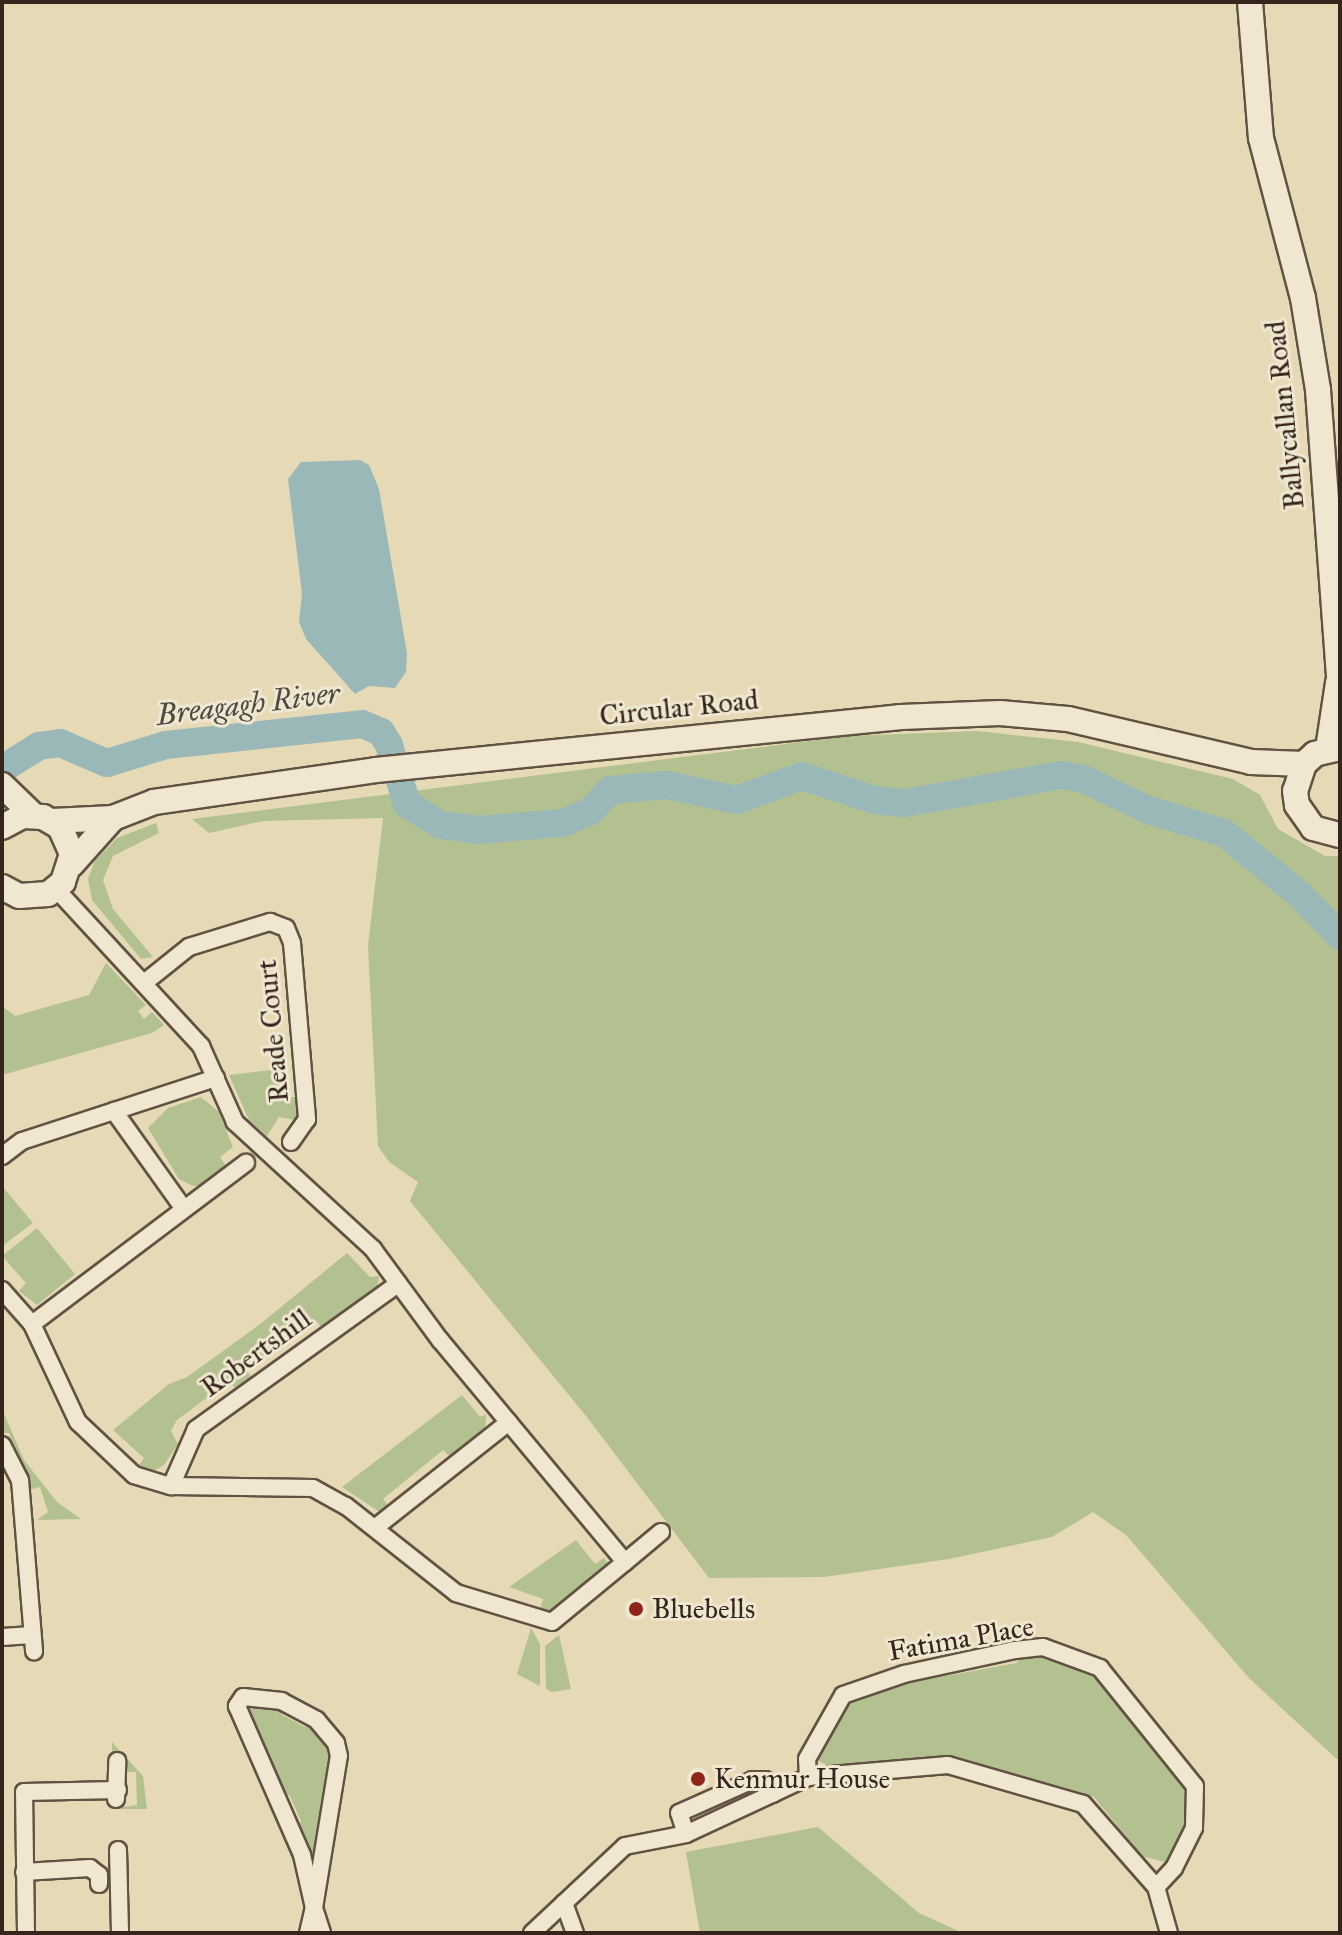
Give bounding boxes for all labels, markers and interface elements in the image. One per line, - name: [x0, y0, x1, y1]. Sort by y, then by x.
- street label: Ballycallan Road: [1258, 319, 1312, 511]
- water label: Breagagh River: [154, 675, 342, 733]
- street label: Circular Road: [598, 683, 760, 733]
- street label: Reade Court: [250, 958, 296, 1104]
- street label: Robertshill: [194, 1302, 318, 1404]
- place label: Bluebells: [652, 1592, 755, 1626]
- marker: Bluebells: [627, 1600, 645, 1618]
- street label: Fatima Place: [886, 1610, 1036, 1668]
- place label: Kenmur House: [714, 1762, 890, 1796]
- marker: Kenmur House: [689, 1770, 707, 1788]

